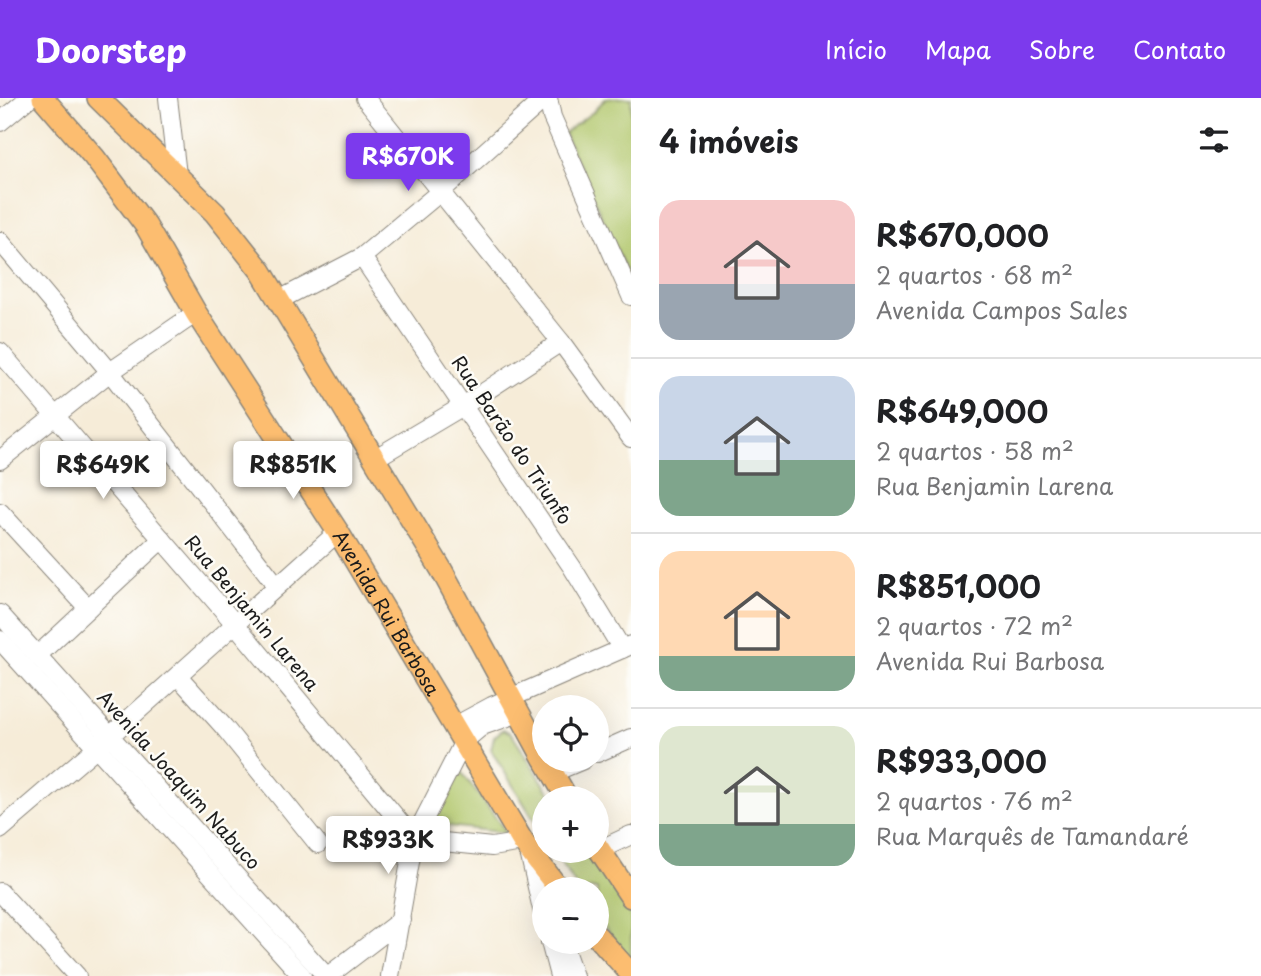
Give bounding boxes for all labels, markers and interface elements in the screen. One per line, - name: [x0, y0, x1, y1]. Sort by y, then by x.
- text: Doorstep: [35, 24, 187, 74]
- text: Início: [825, 31, 887, 67]
- text: Mapa: [925, 31, 991, 67]
- text: Sobre: [1029, 31, 1095, 67]
- text: Contato: [1133, 31, 1226, 67]
- text: 4 imóveis: [659, 118, 798, 163]
- icon: filters: [1195, 121, 1233, 159]
- pin: R$670K: [351, 134, 465, 193]
- text: R$670K: [362, 138, 454, 173]
- text: R$670,000: [876, 212, 1049, 257]
- icon: home: [715, 228, 799, 312]
- text: 2 quartos · 68 m²: [876, 257, 1073, 292]
- text: Avenida Campos Sales: [876, 292, 1128, 327]
- street label: Rua Barão do Triunfo: [446, 349, 580, 529]
- text: R$649,000: [876, 388, 1048, 433]
- icon: home: [715, 404, 799, 488]
- text: 2 quartos · 58 m²: [876, 433, 1074, 468]
- pin: R$649K: [46, 442, 160, 501]
- pin: R$851K: [236, 442, 350, 501]
- text: R$649K: [56, 446, 150, 481]
- text: R$851K: [249, 446, 337, 481]
- text: Rua Benjamin Larena: [876, 468, 1113, 503]
- street label: Avenida Rui Barbosa: [327, 524, 448, 701]
- street label: Rua Benjamin Larena: [179, 528, 327, 697]
- text: R$851,000: [876, 563, 1041, 608]
- icon: home: [715, 579, 799, 663]
- text: 2 quartos · 72 m²: [876, 608, 1073, 643]
- text: Avenida Rui Barbosa: [876, 643, 1104, 678]
- street label: Avenida Joaquim Nabuco: [92, 684, 268, 875]
- map controls: [532, 695, 609, 954]
- button: locate: [532, 695, 609, 772]
- text: R$933,000: [876, 738, 1047, 783]
- icon: home: [715, 754, 799, 838]
- text: 2 quartos · 76 m²: [876, 783, 1073, 818]
- button: +: [532, 786, 609, 863]
- pin: R$933K: [331, 816, 445, 876]
- text: Rua Marquês de Tamandaré: [876, 818, 1189, 853]
- text: R$933K: [342, 821, 434, 856]
- button: −: [532, 877, 609, 954]

